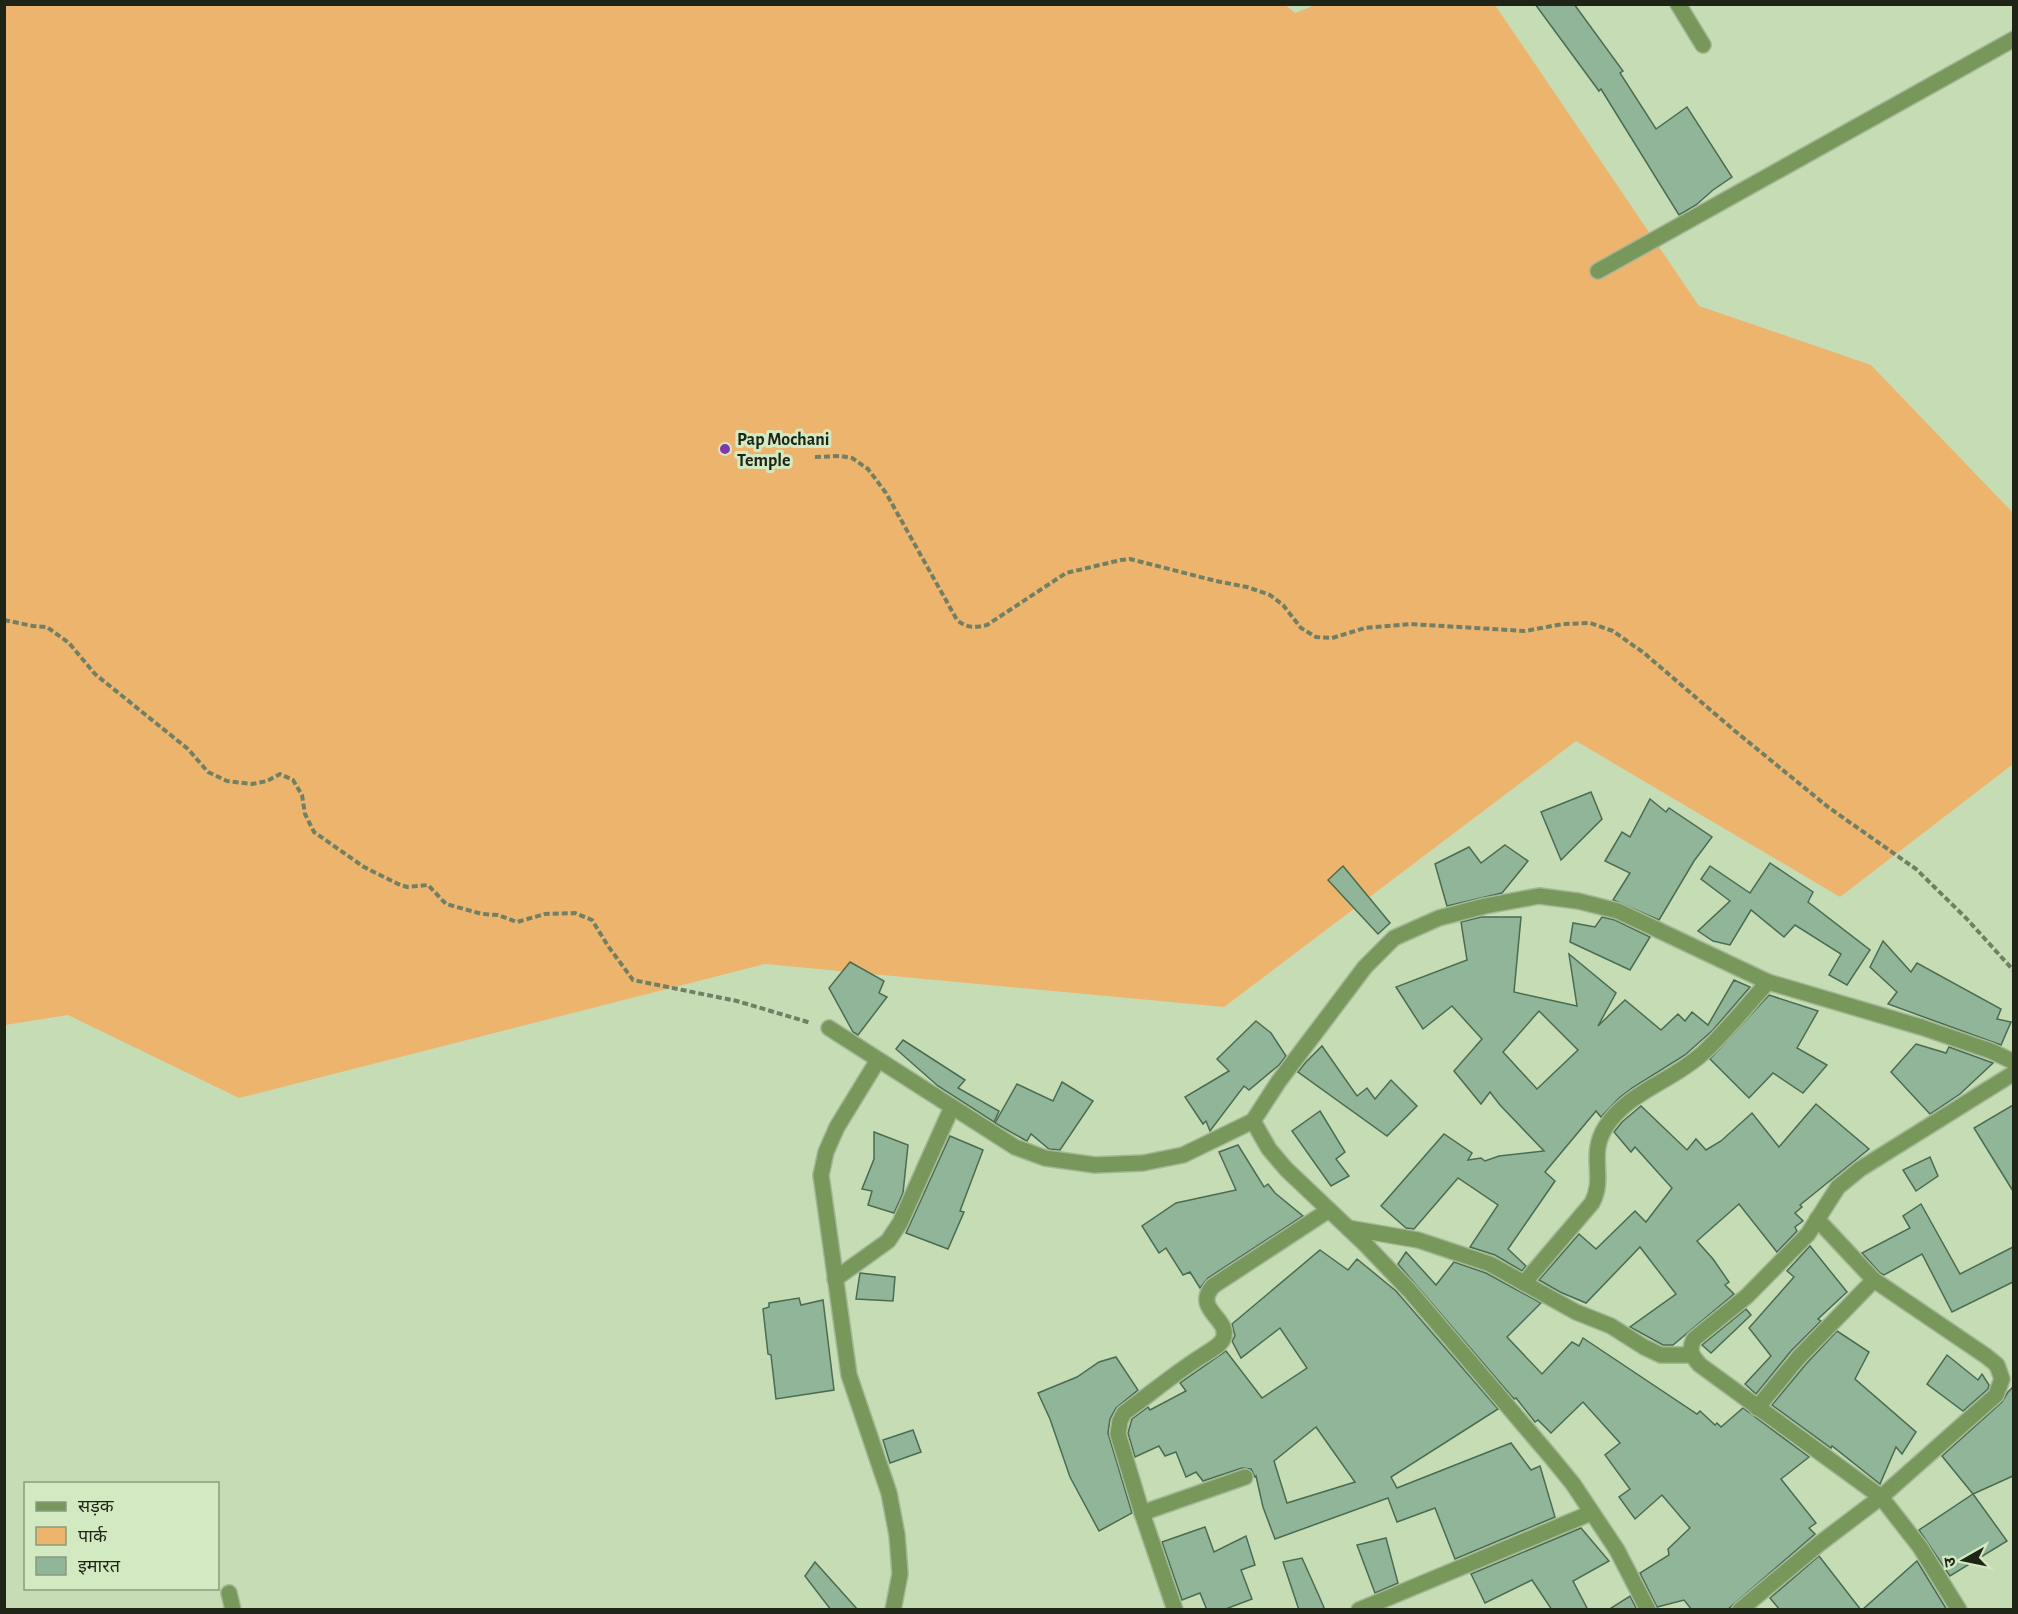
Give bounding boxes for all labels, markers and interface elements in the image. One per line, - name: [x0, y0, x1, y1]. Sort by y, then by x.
- place label: Pap Mochani Temple: [737, 431, 829, 470]
- marker: Pap Mochani Temple: [718, 442, 732, 456]
- legend: [24, 1482, 219, 1590]
- text: सड़क: [78, 1498, 115, 1516]
- text: पार्क: [78, 1525, 108, 1546]
- north arrow: [1934, 1530, 1994, 1590]
- text: उ: [1941, 1556, 1959, 1568]
- text: इमारत: [78, 1558, 121, 1576]

